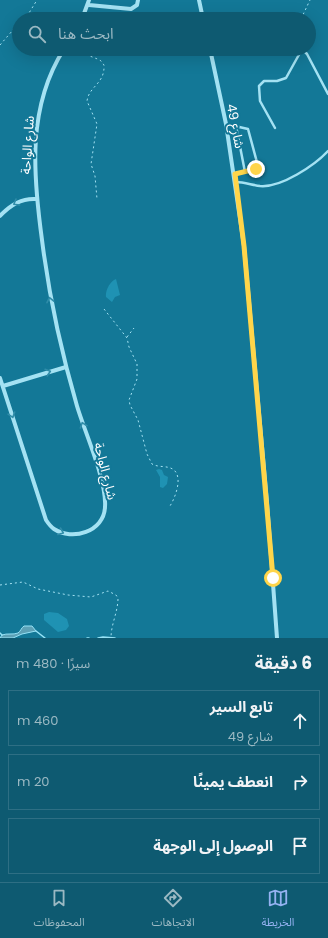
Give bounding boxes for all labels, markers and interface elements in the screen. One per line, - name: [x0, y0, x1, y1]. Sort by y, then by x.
- search box: [12, 12, 316, 56]
- icon: search: [26, 23, 48, 45]
- text: ابحث هنا: [58, 23, 114, 44]
- street label: شارع 49: [221, 102, 249, 150]
- street label: شارع الواحة: [16, 115, 40, 175]
- route end: [247, 160, 265, 178]
- one-way arrow: [13, 198, 20, 205]
- one-way arrow: [47, 297, 55, 303]
- one-way arrow: [44, 368, 51, 377]
- one-way arrow: [7, 412, 16, 419]
- one-way arrow: [79, 422, 88, 429]
- street label: شارع الواحة: [88, 440, 122, 502]
- one-way arrow: [57, 527, 65, 535]
- route start: [264, 569, 282, 587]
- text: 6 دقيقة: [255, 651, 312, 675]
- text: سيرًا · 480 m: [16, 654, 90, 673]
- text: تابع السير: [210, 696, 273, 717]
- icon: ahead: [289, 710, 311, 732]
- text: 460 m: [17, 711, 58, 730]
- text: شارع 49: [228, 727, 273, 746]
- text: انعطف يمينًا: [193, 771, 273, 792]
- icon: right: [289, 771, 311, 793]
- text: 20 m: [17, 772, 50, 791]
- text: الوصول إلى الوجهة: [153, 835, 273, 856]
- icon: arrive: [289, 835, 311, 857]
- tab: المحفوظات: [34, 887, 85, 934]
- tab: الاتجاهات: [152, 887, 195, 934]
- tab: الخريطة: [262, 887, 295, 934]

